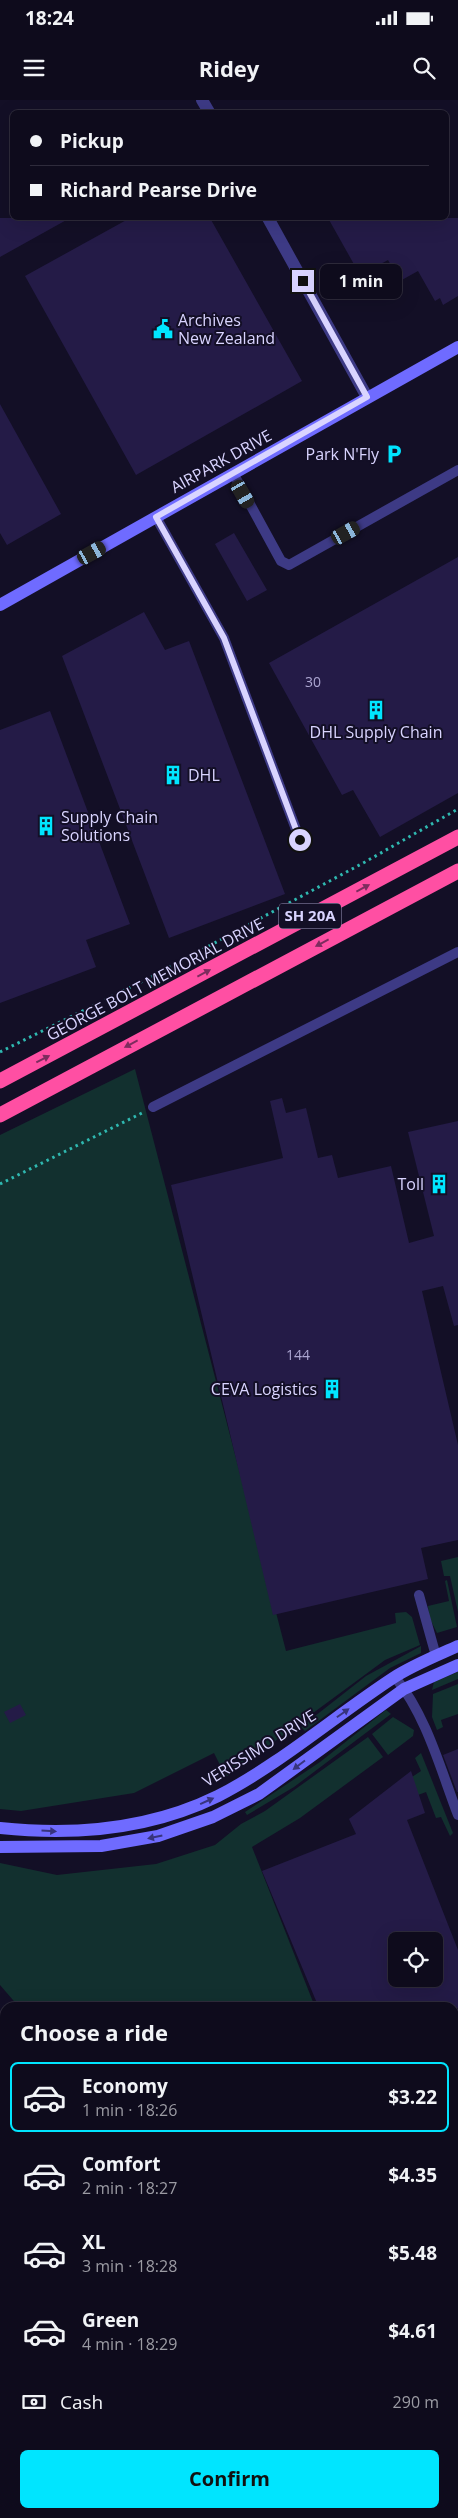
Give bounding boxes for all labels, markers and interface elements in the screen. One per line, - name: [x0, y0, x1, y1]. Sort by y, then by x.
- text: 18:24: [25, 5, 74, 31]
- text: Ridey: [199, 53, 259, 83]
- icon: menu: [20, 54, 48, 82]
- icon: search: [410, 54, 438, 82]
- text: Pickup: [60, 128, 124, 154]
- text: Richard Pearse Drive: [60, 177, 257, 203]
- callout: 1 min: [320, 264, 403, 298]
- route end: [292, 270, 314, 292]
- text: 1 min: [339, 270, 383, 292]
- place label: Archives New Zealand: [178, 309, 275, 349]
- public building icon: Archives New Zealand: [152, 318, 174, 340]
- street label: AIRPARK DRIVE: [167, 424, 275, 498]
- place label: Park N'Fly: [306, 443, 380, 465]
- parking icon: Park N'Fly: [383, 443, 405, 465]
- car: [229, 477, 256, 511]
- car: [329, 519, 362, 547]
- car: [75, 539, 108, 567]
- house number: 30: [305, 672, 321, 691]
- building icon: DHL Supply Chain: [365, 699, 387, 721]
- place label: DHL Supply Chain: [310, 721, 442, 743]
- building icon: DHL: [162, 764, 184, 786]
- place label: DHL: [188, 764, 220, 786]
- place label: Supply Chain Solutions: [61, 806, 158, 846]
- building icon: Supply Chain Solutions: [35, 815, 57, 837]
- route start: [289, 829, 311, 851]
- one-way arrow: [356, 884, 370, 892]
- road number: SH 20A: [279, 904, 341, 928]
- street label: GEORGE BOLT MEMORIAL DRIVE: [43, 912, 267, 1046]
- one-way arrow: [315, 939, 329, 947]
- one-way arrow: [197, 969, 212, 977]
- one-way arrow: [124, 1040, 139, 1048]
- one-way arrow: [36, 1055, 51, 1063]
- place label: Toll: [397, 1173, 424, 1195]
- building icon: Toll: [428, 1173, 450, 1195]
- house number: 144: [286, 1345, 310, 1364]
- place label: CEVA Logistics: [211, 1378, 317, 1400]
- building icon: CEVA Logistics: [321, 1378, 343, 1400]
- street label: VERISSIMO DRIVE: [198, 1704, 320, 1792]
- one-way arrow: [336, 1708, 350, 1718]
- one-way arrow: [292, 1760, 306, 1770]
- one-way arrow: [200, 1796, 214, 1804]
- one-way arrow: [41, 1827, 57, 1835]
- one-way arrow: [147, 1833, 162, 1841]
- map controls: [388, 1932, 443, 1987]
- button: locate: [388, 1932, 443, 1987]
- text: Choose a ride: [20, 2017, 168, 2047]
- text: Economy: [82, 2073, 168, 2099]
- icon: car: [22, 2075, 67, 2120]
- text: $3.22: [388, 2084, 437, 2110]
- text: 1 min · 18:26: [82, 2099, 177, 2121]
- text: Comfort: [82, 2151, 161, 2177]
- icon: car: [22, 2153, 67, 2198]
- text: $4.35: [388, 2162, 437, 2188]
- text: 2 min · 18:27: [82, 2177, 177, 2199]
- text: XL: [82, 2229, 105, 2255]
- icon: car: [22, 2231, 67, 2276]
- text: $5.48: [388, 2240, 437, 2266]
- text: 3 min · 18:28: [82, 2255, 177, 2277]
- text: Green: [82, 2307, 139, 2333]
- icon: car: [22, 2309, 67, 2354]
- text: $4.61: [388, 2318, 437, 2344]
- text: 4 min · 18:29: [82, 2333, 177, 2355]
- icon: cash: [20, 2388, 48, 2416]
- text: Cash: [60, 2389, 103, 2415]
- text: 290 m: [393, 2391, 439, 2413]
- button: Confirm: [20, 2450, 439, 2508]

